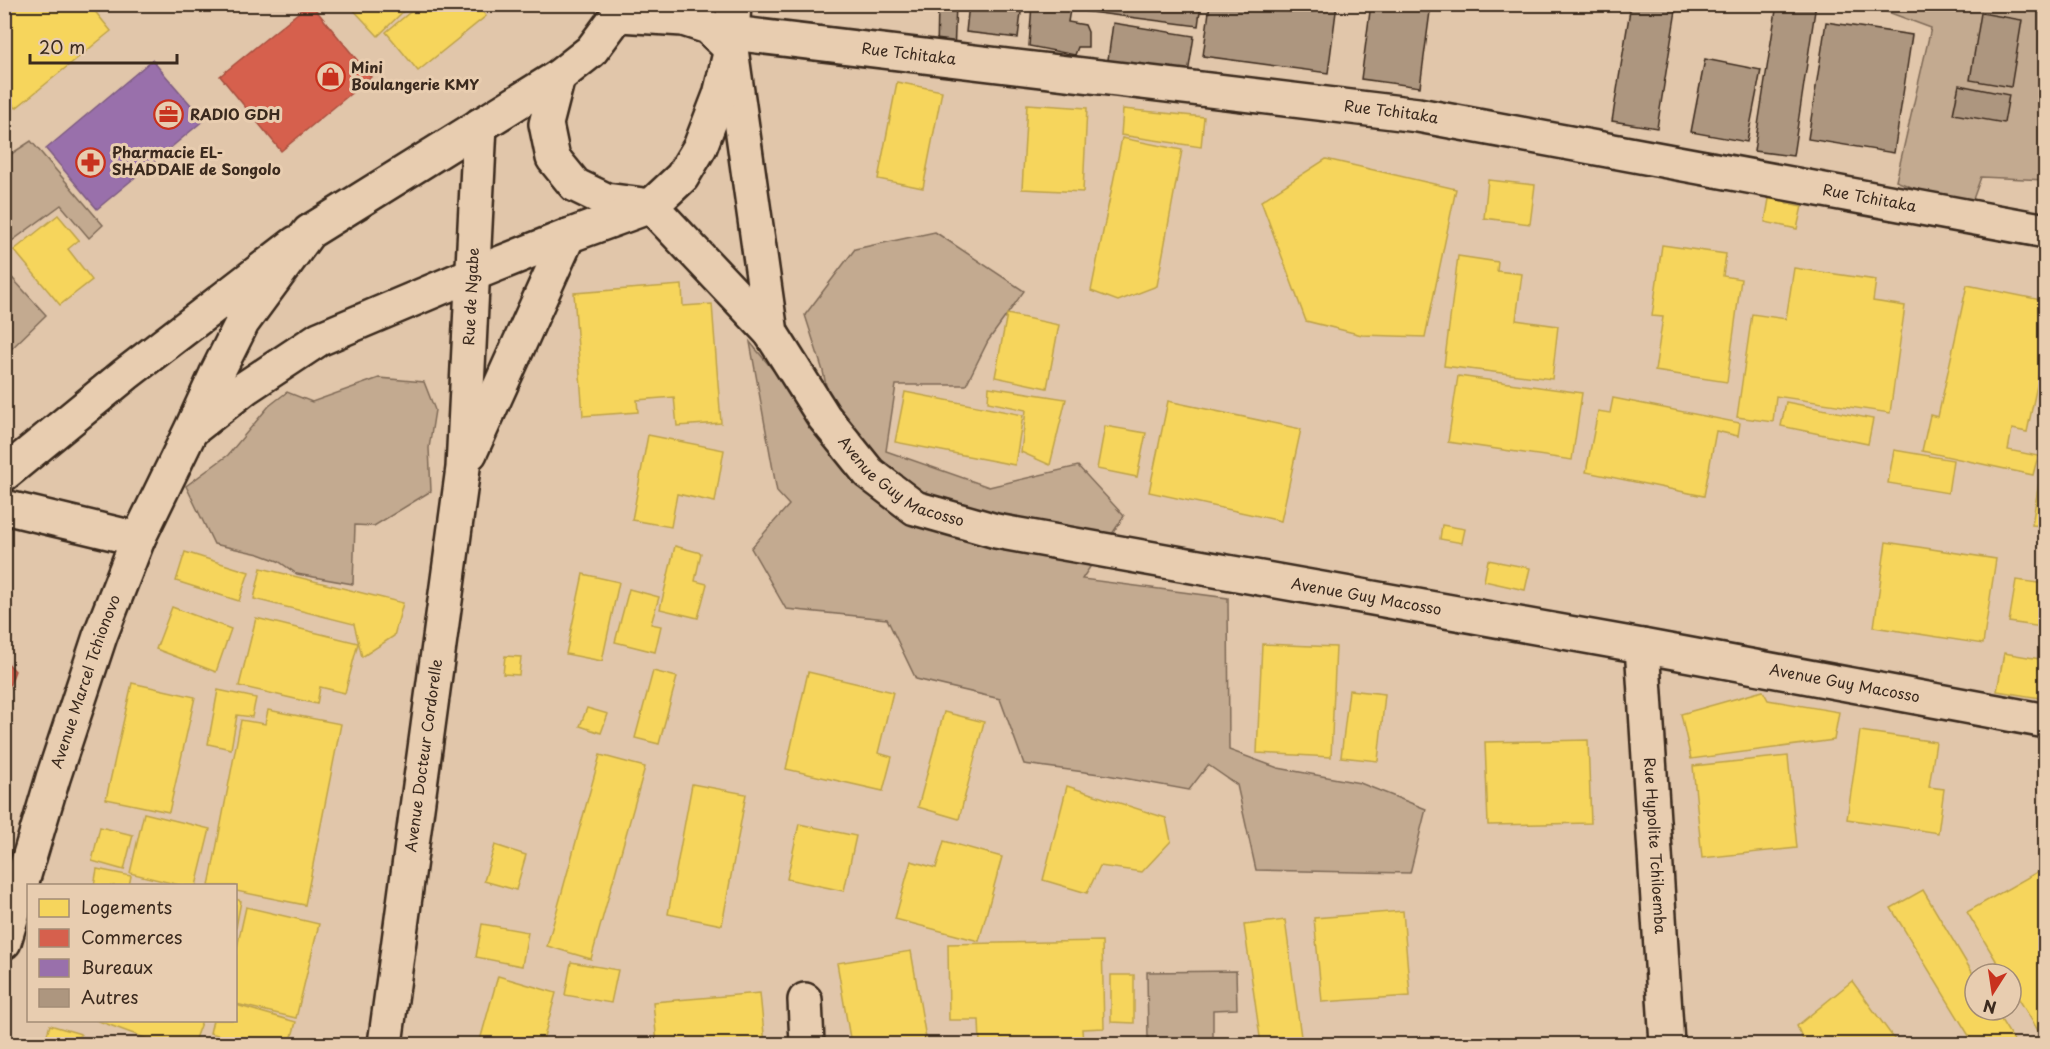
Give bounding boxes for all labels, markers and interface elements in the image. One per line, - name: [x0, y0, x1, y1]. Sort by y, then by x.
- scale bar: [30, 27, 177, 65]
- text: 20 m: [39, 33, 85, 60]
- street label: Rue Tchitaka: [860, 36, 958, 70]
- place label: Mini Boulangerie KMY: [351, 55, 479, 95]
- shop icon: Mini Boulangerie KMY: [314, 61, 346, 93]
- street label: Rue Tchitaka: [1343, 93, 1441, 129]
- office icon: RADIO GDH: [153, 99, 185, 131]
- place label: RADIO GDH: [190, 102, 280, 125]
- place label: Pharmacie EL- SHADDAIE de Songolo: [112, 140, 281, 180]
- pharmacy icon: Pharmacie EL- SHADDAIE de Songolo: [75, 146, 107, 178]
- street label: Rue Tchitaka: [1821, 177, 1919, 217]
- street label: Rue de Ngabe: [456, 247, 484, 346]
- street label: Avenue Guy Macosso: [834, 431, 967, 531]
- street label: Avenue Guy Macosso: [1290, 571, 1444, 620]
- street label: Avenue Marcel Tchionovo: [44, 591, 125, 771]
- street label: Avenue Docteur Cordorelle: [398, 657, 447, 853]
- street label: Avenue Guy Macosso: [1768, 657, 1922, 707]
- street label: Rue Hypolite Tchiloemba: [1639, 757, 1673, 935]
- legend: [27, 884, 237, 1022]
- text: Logements: [81, 893, 172, 920]
- text: Commerces: [81, 923, 182, 950]
- text: Bureaux: [81, 953, 153, 980]
- north arrow: [1963, 962, 2023, 1022]
- text: Autres: [81, 983, 138, 1010]
- text: N: [1981, 995, 1998, 1021]

